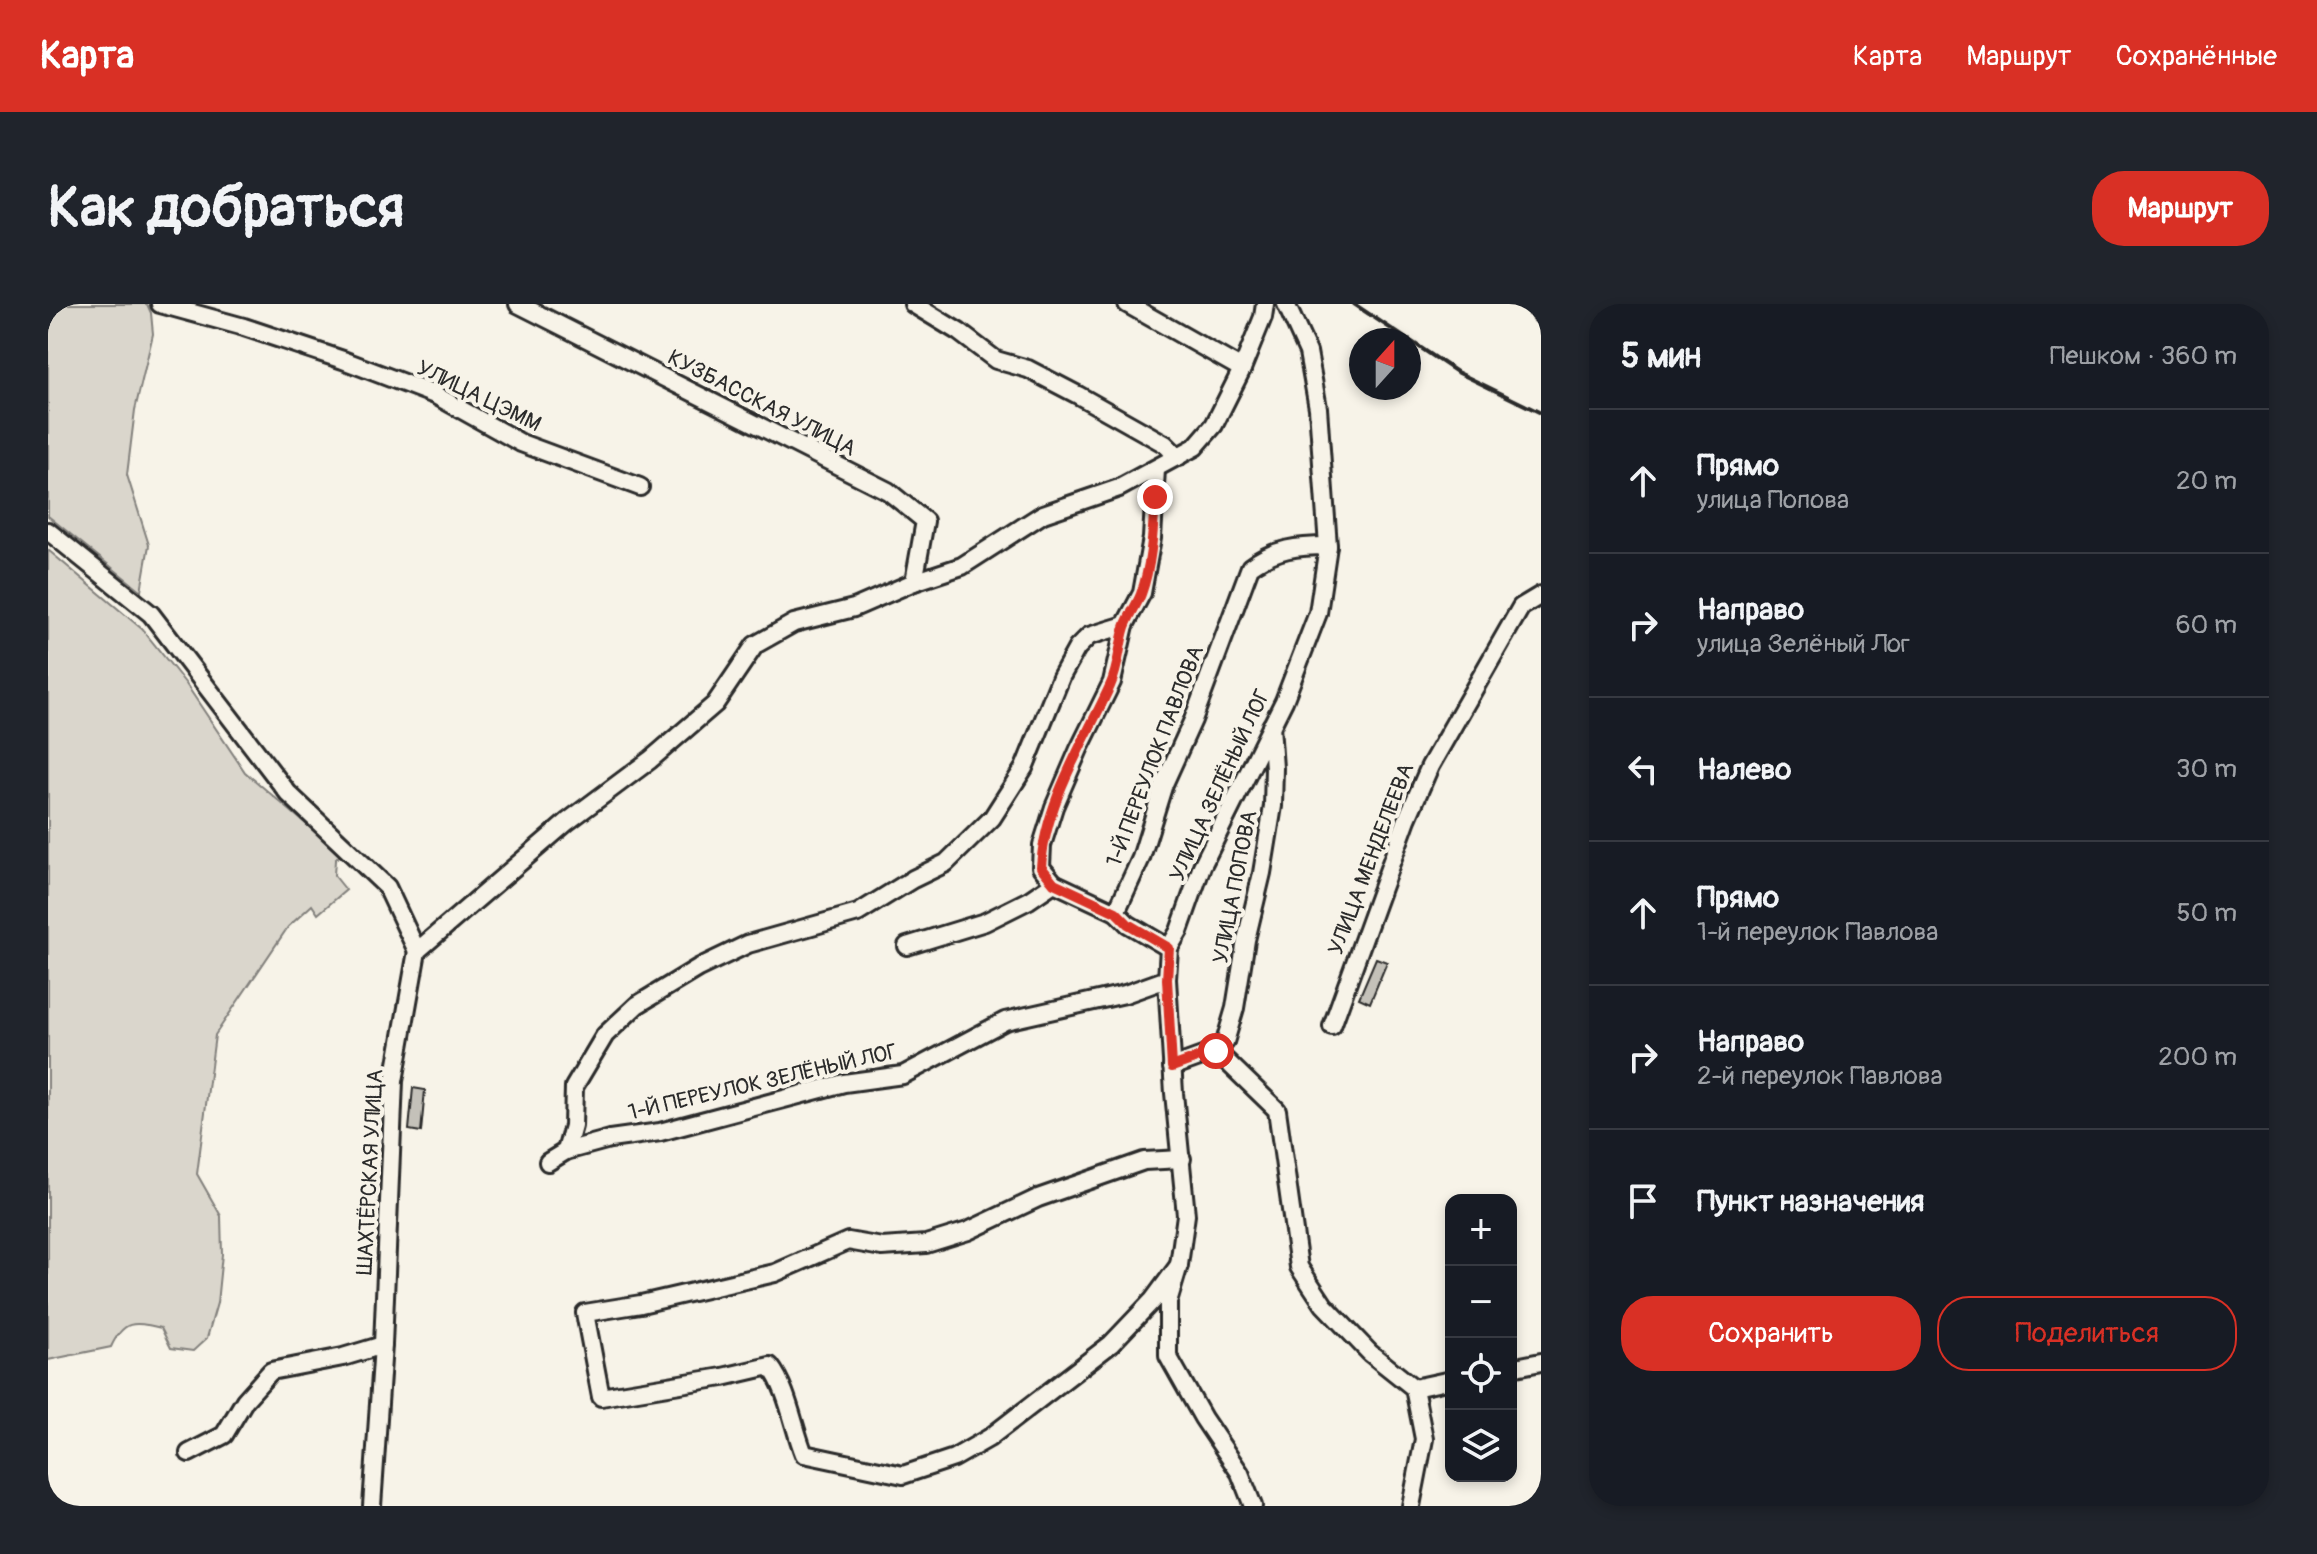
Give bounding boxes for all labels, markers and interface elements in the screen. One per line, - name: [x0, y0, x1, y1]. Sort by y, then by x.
- text: Карта: [40, 32, 134, 80]
- text: Карта: [1853, 39, 1922, 74]
- text: Маршрут: [1966, 39, 2072, 74]
- text: Сохранённые: [2116, 39, 2277, 74]
- button: Маршрут: [2092, 171, 2269, 246]
- text: Как добраться: [48, 174, 404, 243]
- north arrow: [1349, 328, 1421, 400]
- text: 5 мин: [1621, 335, 1701, 378]
- text: Пешком · 360 m: [2050, 340, 2237, 372]
- street label: КУЗБАССКАЯ УЛИЦА: [663, 343, 861, 463]
- street label: УЛИЦА ЦЭММ: [412, 354, 546, 438]
- text: Прямо: [1697, 447, 1779, 484]
- icon: ahead: [1621, 459, 1665, 503]
- text: 20 m: [2176, 465, 2237, 497]
- route end: [1137, 479, 1173, 515]
- text: улица Попова: [1697, 484, 1849, 516]
- text: Направо: [1697, 591, 1804, 628]
- icon: right: [1621, 603, 1665, 647]
- text: 60 m: [2175, 609, 2237, 641]
- text: улица Зелёный Лог: [1697, 628, 1910, 660]
- street label: 1-Й ПЕРЕУЛОК ПАВЛОВА: [1100, 641, 1210, 871]
- street label: УЛИЦА ЗЕЛЁНЫЙ ЛОГ: [1163, 684, 1277, 886]
- icon: left: [1621, 747, 1665, 791]
- text: Налево: [1697, 751, 1791, 788]
- text: 30 m: [2176, 753, 2237, 785]
- street label: УЛИЦА МЕНДЕЛЕЕВА: [1322, 759, 1420, 959]
- street label: УЛИЦА ПОПОВА: [1206, 808, 1264, 966]
- text: Прямо: [1697, 879, 1779, 916]
- icon: ahead: [1621, 891, 1665, 935]
- text: 50 m: [2176, 897, 2237, 929]
- text: 1-й переулок Павлова: [1697, 916, 1938, 948]
- text: Направо: [1697, 1023, 1804, 1060]
- route start: [1198, 1033, 1234, 1069]
- icon: right: [1621, 1035, 1665, 1079]
- street label: 1-Й ПЕРЕУЛОК ЗЕЛЁНЫЙ ЛОГ: [626, 1037, 900, 1127]
- text: 200 m: [2158, 1041, 2237, 1073]
- text: 2-й переулок Павлова: [1697, 1060, 1943, 1092]
- street label: ШАХТЁРСКАЯ УЛИЦА: [351, 1068, 389, 1276]
- icon: arrive: [1621, 1179, 1665, 1223]
- text: Пункт назначения: [1697, 1183, 1924, 1220]
- map controls: [1445, 1194, 1517, 1482]
- button: +: [1445, 1194, 1517, 1266]
- button: −: [1445, 1266, 1517, 1338]
- button: Сохранить: [1621, 1296, 1921, 1371]
- button: Поделиться: [1937, 1296, 2237, 1371]
- button: locate: [1445, 1338, 1517, 1410]
- button: layers: [1445, 1410, 1517, 1482]

